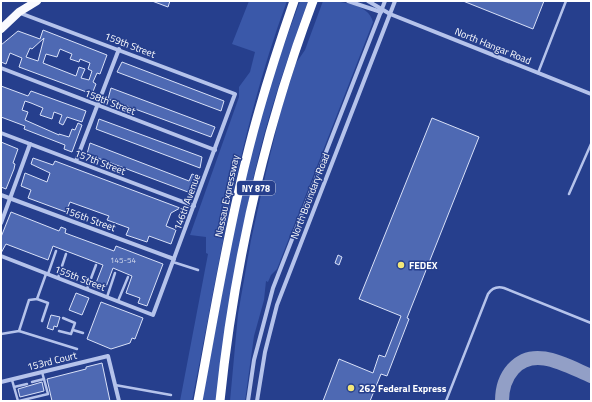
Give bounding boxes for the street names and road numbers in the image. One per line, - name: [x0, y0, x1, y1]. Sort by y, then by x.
- street label: North Hangar Road: [453, 24, 533, 68]
- street label: 159th Street: [102, 28, 158, 62]
- street label: 158th Street: [82, 85, 138, 119]
- street label: 157th Street: [72, 145, 128, 179]
- street label: North Boundary Road: [287, 151, 333, 241]
- street label: Nassau Expressway: [211, 153, 243, 239]
- street label: 146th Avenue: [170, 172, 204, 232]
- road number: NY 878: [237, 181, 275, 195]
- street label: 156th Street: [62, 203, 118, 235]
- street label: 155th Street: [52, 261, 108, 295]
- street label: 153rd Court: [26, 347, 79, 374]

